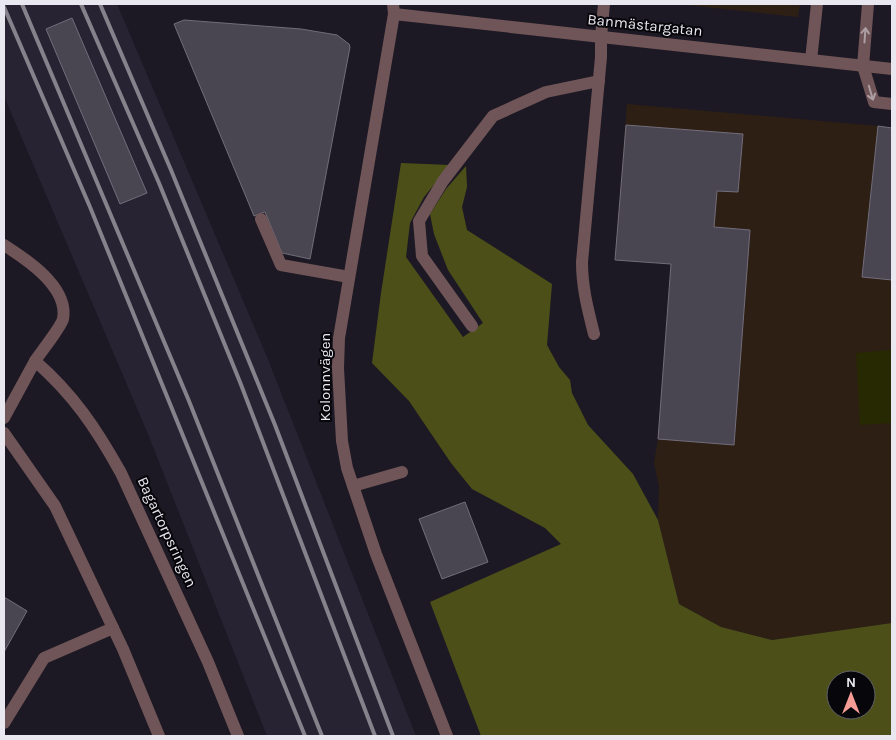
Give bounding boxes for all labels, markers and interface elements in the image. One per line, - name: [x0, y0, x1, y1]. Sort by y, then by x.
- street label: Banmästargatan: [587, 10, 703, 40]
- one-way arrow: [860, 27, 869, 43]
- one-way arrow: [867, 84, 877, 100]
- street label: Kolonnvägen: [316, 333, 334, 421]
- street label: Bagartorpsringen: [134, 474, 200, 590]
- north arrow: [826, 670, 876, 720]
- text: N: [846, 674, 856, 691]

